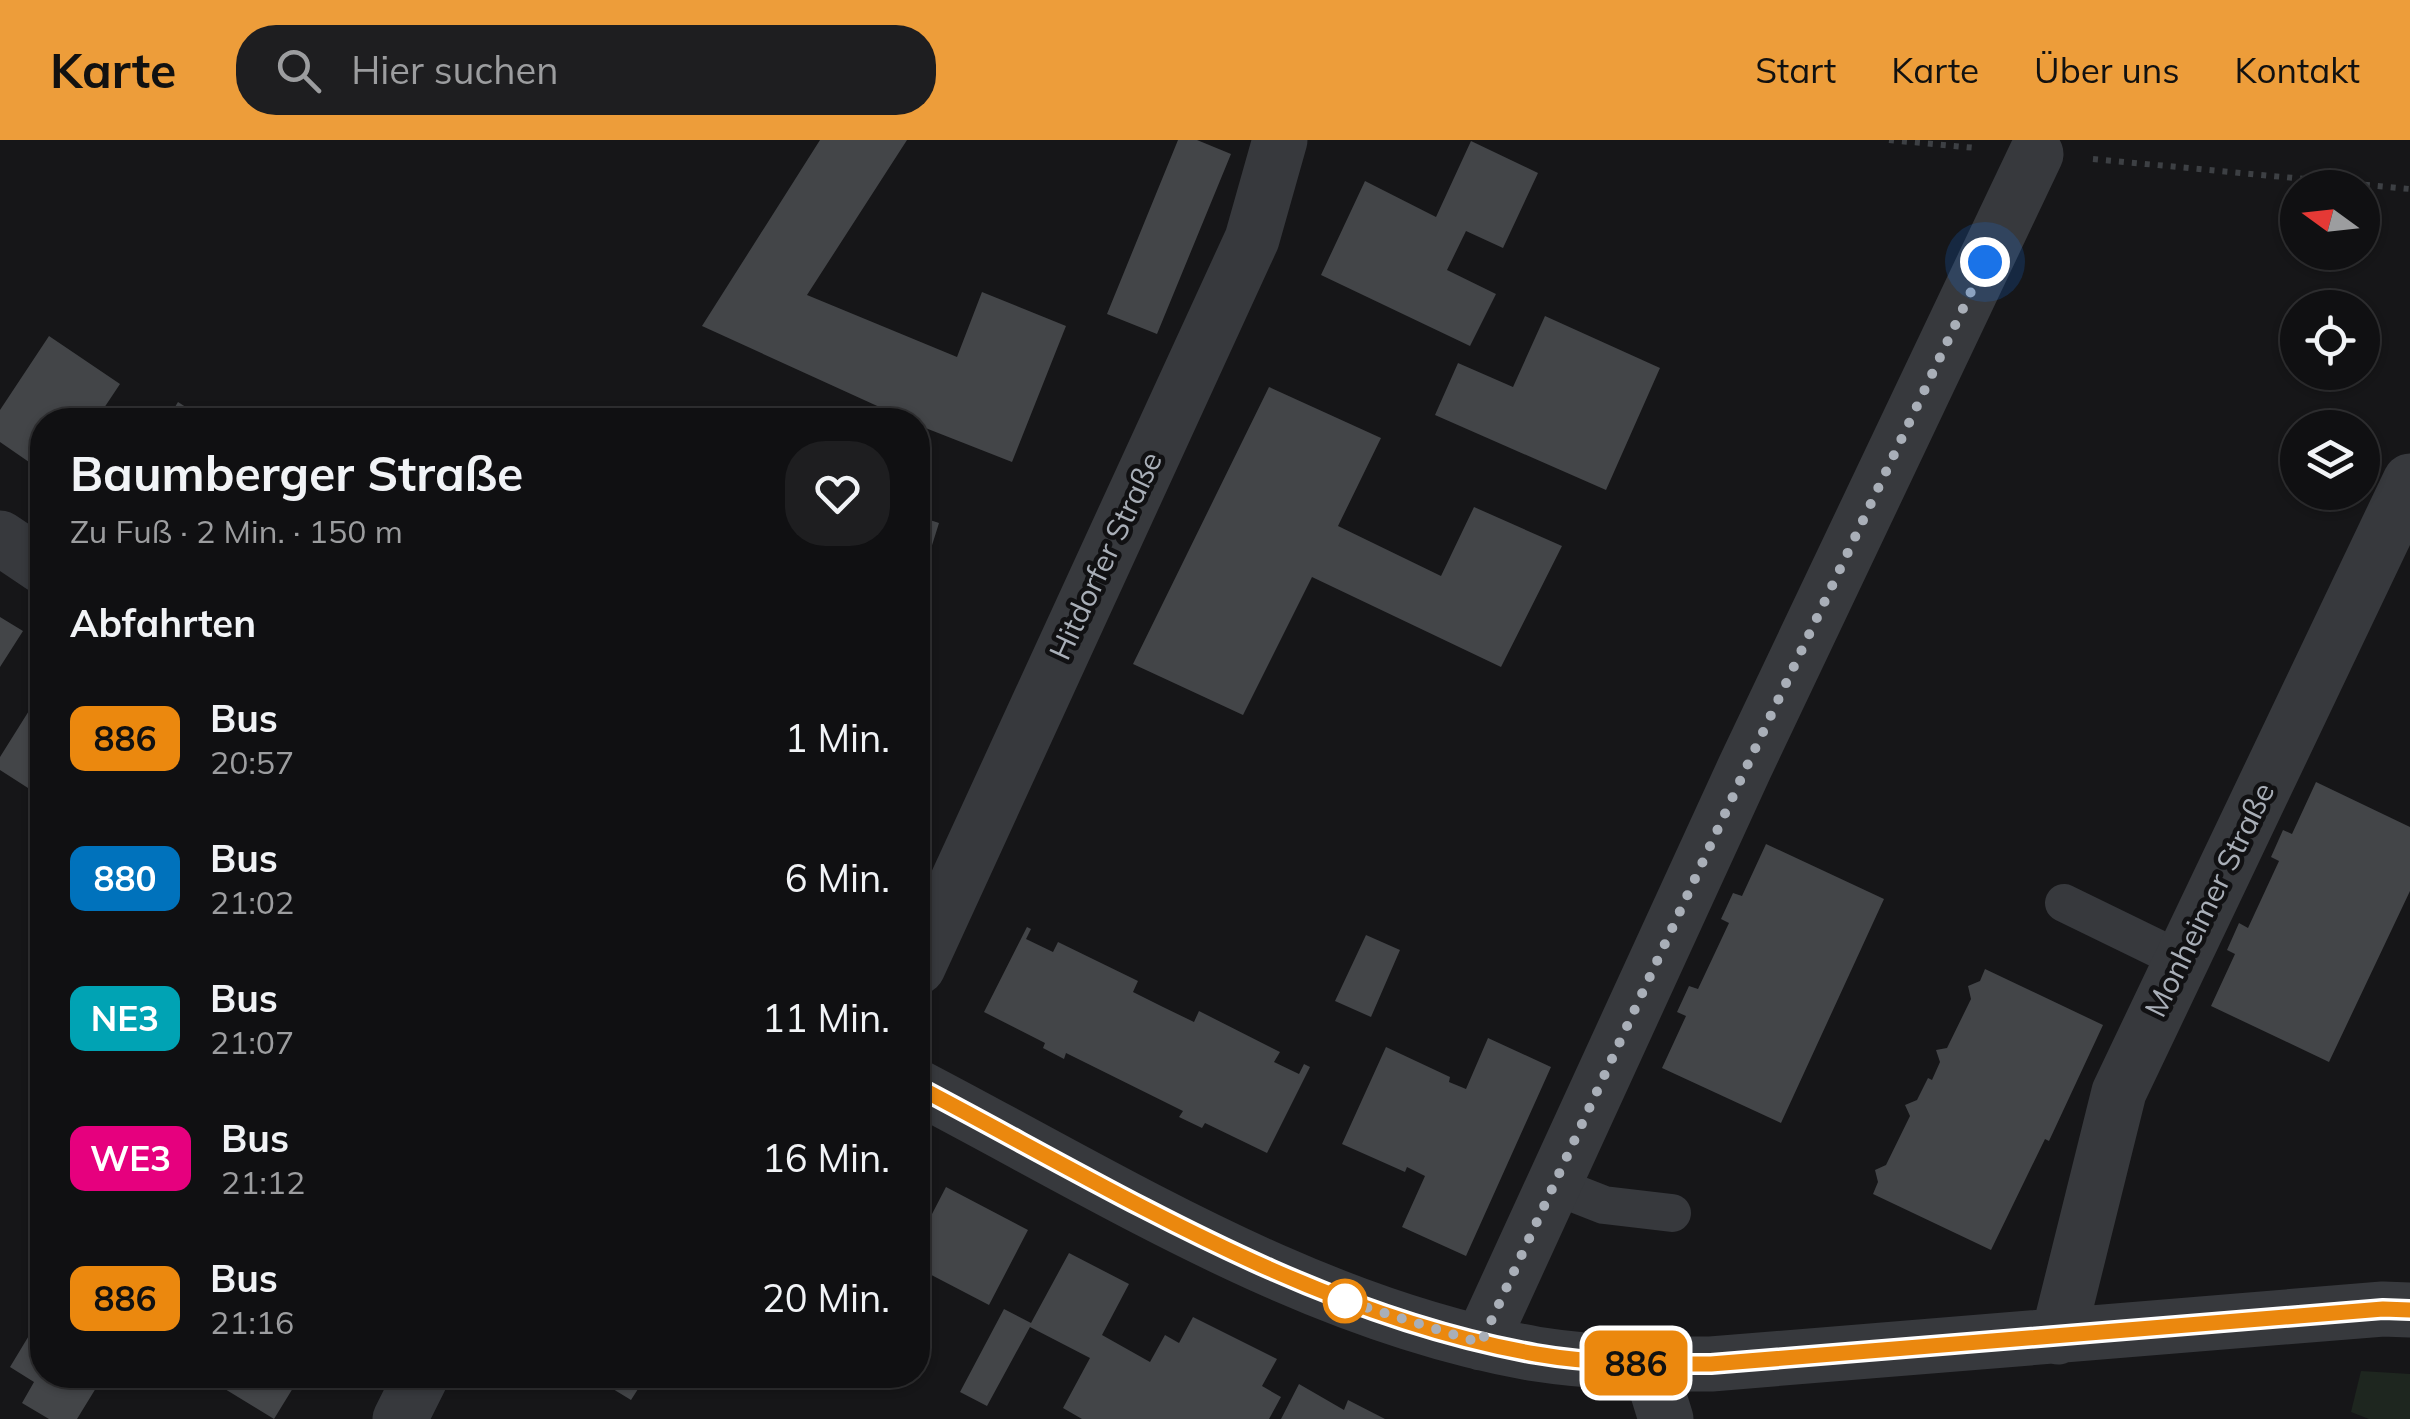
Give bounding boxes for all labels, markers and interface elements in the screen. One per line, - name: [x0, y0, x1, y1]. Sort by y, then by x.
- search box: [236, 25, 936, 115]
- text: Karte: [50, 40, 176, 100]
- icon: search: [271, 43, 326, 98]
- text: Hier suchen: [351, 46, 559, 94]
- text: Start: [1755, 48, 1836, 92]
- text: Karte: [1891, 48, 1979, 92]
- text: Über uns: [2034, 48, 2180, 92]
- text: Kontakt: [2235, 48, 2360, 92]
- north arrow: [2280, 170, 2380, 270]
- map controls: [2280, 170, 2380, 510]
- your location: [1960, 237, 2010, 287]
- button: locate: [2280, 290, 2380, 390]
- button: layers: [2280, 410, 2380, 510]
- button: heart: [785, 441, 890, 546]
- text: Baumberger Straße: [70, 443, 523, 503]
- street label: Hitdorfer Straße: [1040, 445, 1170, 666]
- text: Zu Fuß · 2 Min. · 150 m: [70, 511, 403, 551]
- text: Abfahrten: [70, 599, 256, 647]
- text: Bus: [210, 694, 278, 742]
- text: 1 Min.: [785, 714, 890, 762]
- text: 886: [93, 716, 157, 760]
- text: 20:57: [210, 742, 294, 782]
- street label: Monheimer Straße: [2136, 776, 2282, 1023]
- text: Bus: [210, 834, 278, 882]
- text: 6 Min.: [785, 854, 890, 902]
- text: 880: [93, 856, 157, 900]
- text: 21:02: [210, 882, 294, 922]
- text: Bus: [210, 974, 278, 1022]
- text: 11 Min.: [762, 994, 890, 1042]
- text: NE3: [91, 996, 159, 1040]
- text: 21:07: [210, 1022, 294, 1062]
- text: Bus: [221, 1114, 289, 1162]
- text: 16 Min.: [762, 1134, 890, 1182]
- text: WE3: [90, 1136, 171, 1180]
- text: 21:12: [221, 1162, 305, 1202]
- text: Bus: [210, 1254, 278, 1302]
- text: 20 Min.: [762, 1274, 890, 1322]
- text: 886: [93, 1276, 157, 1320]
- unlabelled marker: [1324, 1280, 1366, 1322]
- text: 21:16: [210, 1302, 294, 1342]
- line badge: 886: [1578, 1330, 1694, 1396]
- text: 886: [1604, 1341, 1668, 1385]

